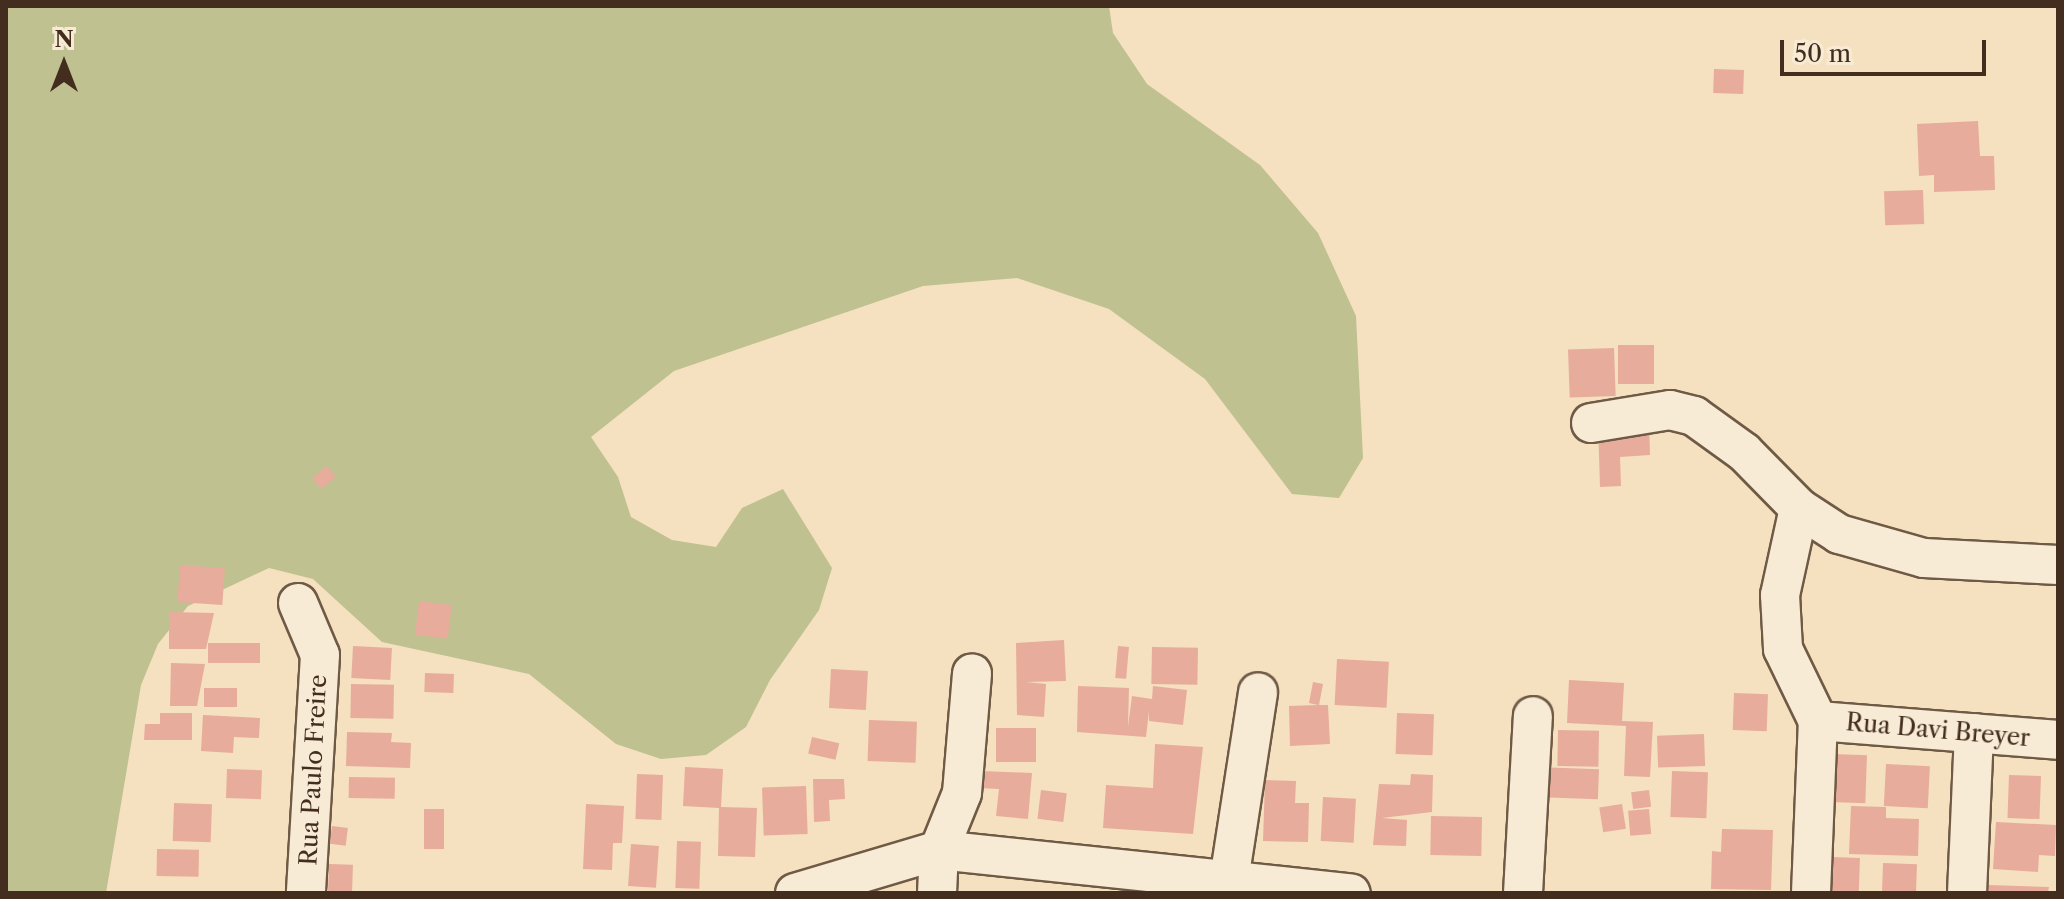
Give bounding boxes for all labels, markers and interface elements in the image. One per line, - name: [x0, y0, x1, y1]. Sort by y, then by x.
- north arrow: [24, 24, 104, 104]
- scale bar: [1784, 24, 1990, 74]
- text: N: [54, 26, 74, 53]
- text: 50 m: [1794, 39, 1851, 68]
- street label: Rua Paulo Freire: [294, 673, 332, 867]
- street label: Rua Davi Breyer: [1844, 708, 2032, 752]

